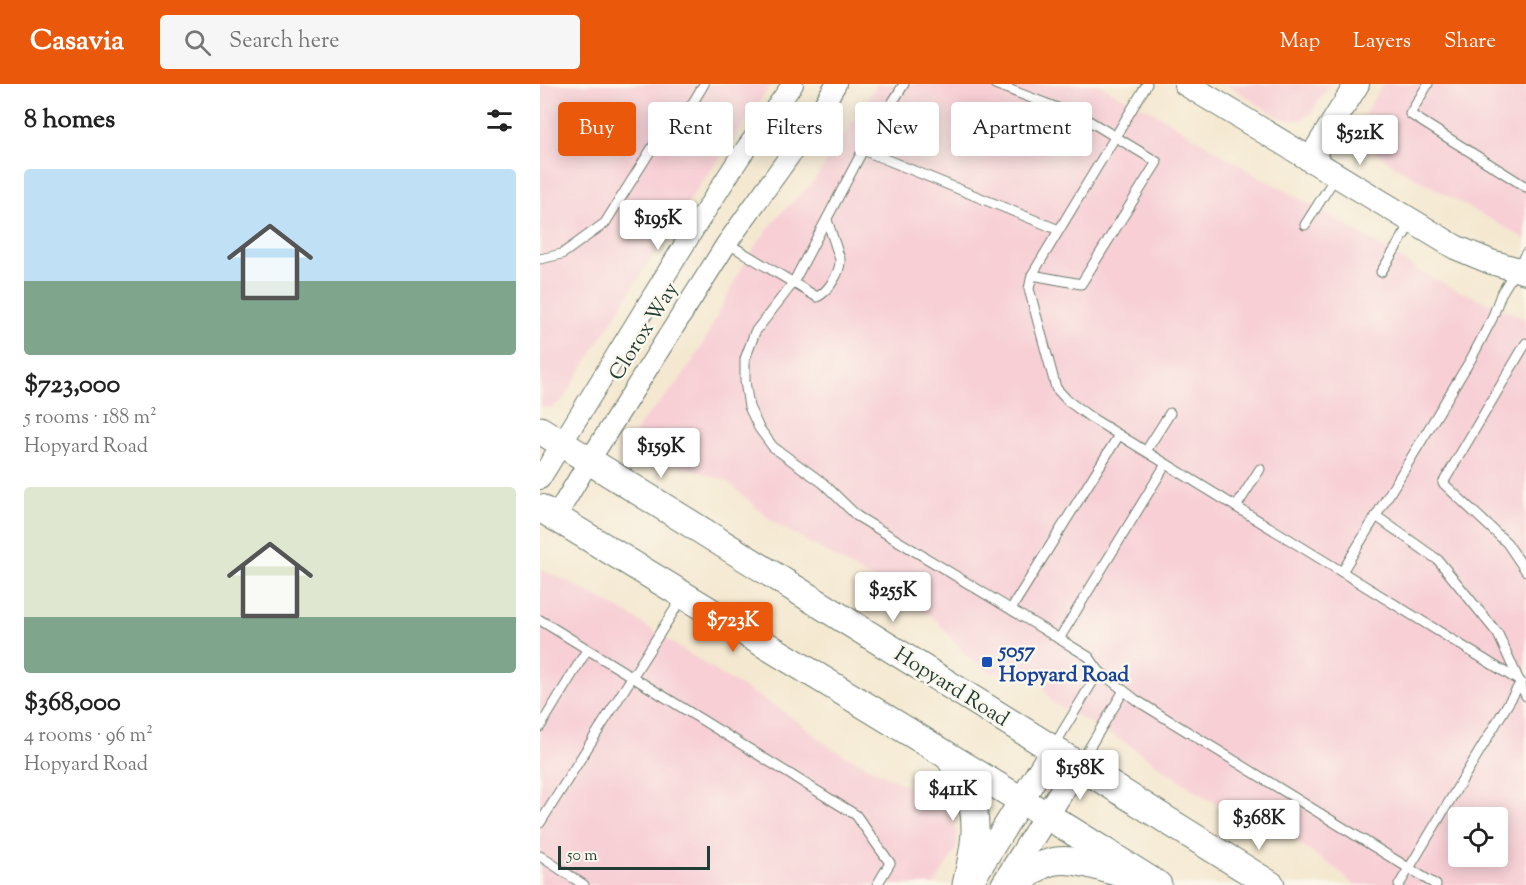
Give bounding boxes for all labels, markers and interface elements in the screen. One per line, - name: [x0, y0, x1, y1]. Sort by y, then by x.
- search box: [160, 15, 580, 69]
- text: Casavia: [30, 22, 124, 62]
- icon: search: [181, 26, 214, 59]
- text: Search here: [229, 26, 339, 58]
- text: Map: [1280, 27, 1320, 57]
- text: Layers: [1353, 27, 1411, 57]
- text: Share: [1444, 27, 1496, 57]
- text: 8 homes: [24, 102, 115, 139]
- chip: Buy: [558, 102, 636, 156]
- chip: Rent: [648, 102, 733, 156]
- chip: Filters: [745, 102, 843, 156]
- chip: New: [855, 102, 939, 156]
- chip: Apartment: [951, 102, 1092, 156]
- icon: filters: [483, 104, 516, 137]
- pin: $521K: [1318, 115, 1402, 166]
- text: $521K: [1336, 120, 1384, 149]
- pin: $195K: [616, 200, 700, 251]
- text: $195K: [634, 205, 682, 234]
- icon: home: [216, 208, 324, 316]
- street label: Clorox Way: [603, 277, 687, 387]
- text: $723,000: [24, 367, 120, 404]
- text: 5 rooms · 188 m²: [24, 404, 157, 433]
- pin: $159K: [619, 428, 703, 479]
- text: Hopyard Road: [24, 433, 148, 462]
- text: $159K: [637, 433, 685, 462]
- icon: home: [216, 526, 324, 634]
- pin: $255K: [851, 572, 935, 623]
- text: $255K: [869, 577, 917, 606]
- pin: $723K: [691, 602, 775, 653]
- text: $723K: [707, 607, 759, 636]
- place label: 5057 Hopyard Road: [997, 637, 1129, 691]
- street label: Hopyard Road: [888, 640, 1014, 735]
- marker: 5057 Hopyard Road: [980, 655, 994, 669]
- text: $368,000: [24, 685, 121, 722]
- text: 4 rooms · 96 m²: [24, 722, 153, 751]
- pin: $158K: [1038, 750, 1122, 801]
- text: Hopyard Road: [24, 751, 148, 780]
- text: $158K: [1056, 755, 1104, 784]
- pin: $411K: [911, 771, 995, 822]
- text: $411K: [929, 776, 977, 805]
- pin: $368K: [1217, 800, 1301, 851]
- text: $368K: [1233, 805, 1285, 834]
- map controls: [1448, 807, 1508, 867]
- button: locate: [1448, 807, 1508, 867]
- scale bar: [558, 843, 710, 870]
- text: 50 m: [567, 845, 598, 868]

